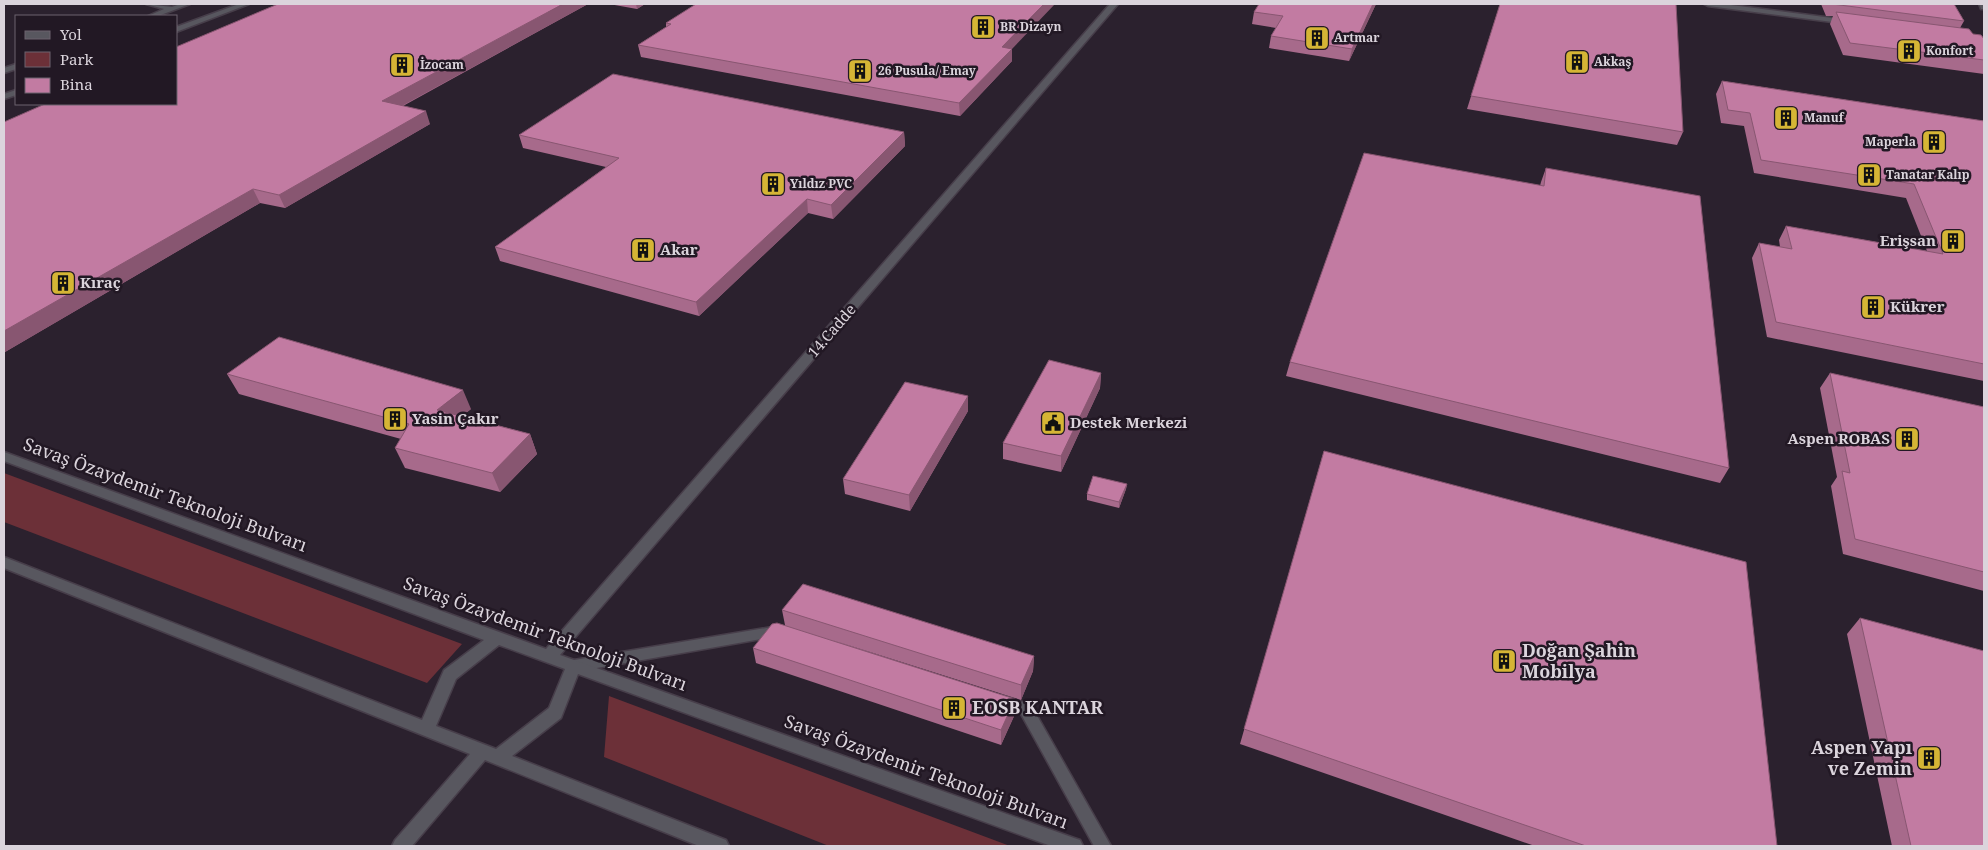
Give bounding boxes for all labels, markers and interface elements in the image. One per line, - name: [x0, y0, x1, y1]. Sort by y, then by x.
- building icon: BR Dizayn: [970, 14, 996, 40]
- legend: [15, 15, 178, 105]
- place label: BR Dizayn: [1000, 18, 1061, 35]
- text: Yol: [59, 24, 82, 44]
- building icon: Artmar: [1304, 25, 1330, 51]
- place label: Artmar: [1334, 29, 1380, 46]
- building icon: Konfort: [1896, 38, 1922, 64]
- place label: Konfort: [1926, 42, 1973, 59]
- text: Park: [60, 49, 94, 69]
- building icon: Akkaş: [1564, 49, 1590, 75]
- building icon: İzocam: [389, 52, 415, 78]
- place label: Akkaş: [1594, 53, 1632, 70]
- place label: İzocam: [420, 56, 464, 73]
- building icon: 26 Pusula/ Emay: [847, 58, 873, 84]
- place label: 26 Pusula/ Emay: [878, 62, 976, 79]
- text: Bina: [60, 74, 93, 94]
- building icon: Manuf: [1773, 105, 1799, 131]
- place label: Manuf: [1804, 109, 1845, 126]
- building icon: Maperla: [1921, 129, 1947, 155]
- place label: Maperla: [1865, 133, 1916, 150]
- building icon: Tanatar Kalıp: [1856, 162, 1882, 188]
- place label: Tanatar Kalıp: [1886, 166, 1970, 183]
- building icon: Yıldız PVC: [760, 171, 786, 197]
- place label: Yıldız PVC: [790, 175, 852, 192]
- building icon: Erişsan: [1940, 228, 1966, 254]
- place label: Erişsan: [1880, 230, 1936, 250]
- building icon: Akar: [630, 237, 656, 263]
- place label: Akar: [660, 239, 698, 259]
- building icon: Kıraç: [50, 270, 76, 296]
- place label: Kıraç: [80, 272, 121, 292]
- building icon: Kükrer: [1860, 294, 1886, 320]
- place label: Kükrer: [1890, 296, 1945, 316]
- street label: 14.Cadde: [803, 300, 860, 361]
- building icon: Yasin Çakır: [382, 406, 408, 432]
- place label: Yasin Çakır: [412, 408, 499, 428]
- public building icon: Destek Merkezi: [1040, 410, 1066, 436]
- place label: Destek Merkezi: [1070, 412, 1188, 432]
- building icon: Aspen ROBAS: [1894, 426, 1920, 452]
- place label: Aspen ROBAS: [1787, 428, 1890, 448]
- street label: Savaş Özaydemir Teknoloji Bulvarı: [20, 431, 311, 557]
- street label: Savaş Özaydemir Teknoloji Bulvarı: [400, 570, 691, 696]
- place label: Doğan Şahin Mobilya: [1522, 638, 1636, 683]
- building icon: Doğan Şahin Mobilya: [1491, 648, 1517, 674]
- building icon: EOSB KANTAR: [941, 695, 967, 721]
- place label: EOSB KANTAR: [972, 695, 1103, 719]
- street label: Savaş Özaydemir Teknoloji Bulvarı: [781, 708, 1072, 834]
- place label: Aspen Yapı ve Zemin: [1811, 735, 1913, 780]
- building icon: Aspen Yapı ve Zemin: [1916, 745, 1942, 771]

